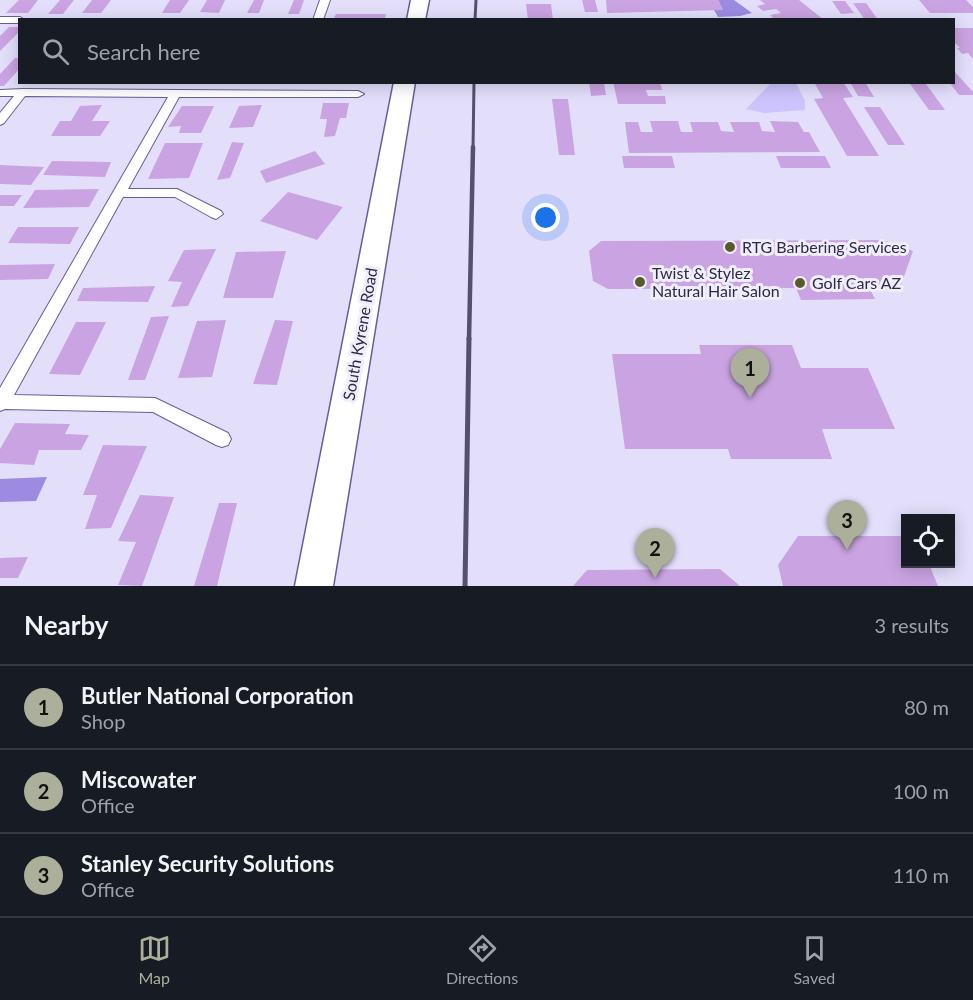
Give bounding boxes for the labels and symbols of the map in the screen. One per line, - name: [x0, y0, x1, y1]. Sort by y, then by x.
- your location: [531, 203, 560, 232]
- place label: RTG Barbering Services: [742, 237, 907, 256]
- marker: RTG Barbering Services: [723, 240, 737, 254]
- place label: Twist & Stylez Natural Hair Salon: [652, 263, 780, 300]
- street label: South Kyrene Road: [338, 266, 381, 402]
- place label: Golf Cars AZ: [812, 273, 902, 292]
- marker: Twist & Stylez Natural Hair Salon: [633, 275, 647, 289]
- marker: Golf Cars AZ: [793, 276, 807, 290]
- pin: 1: [730, 348, 770, 398]
- pin: 3: [828, 500, 866, 550]
- pin: 2: [636, 528, 674, 578]

